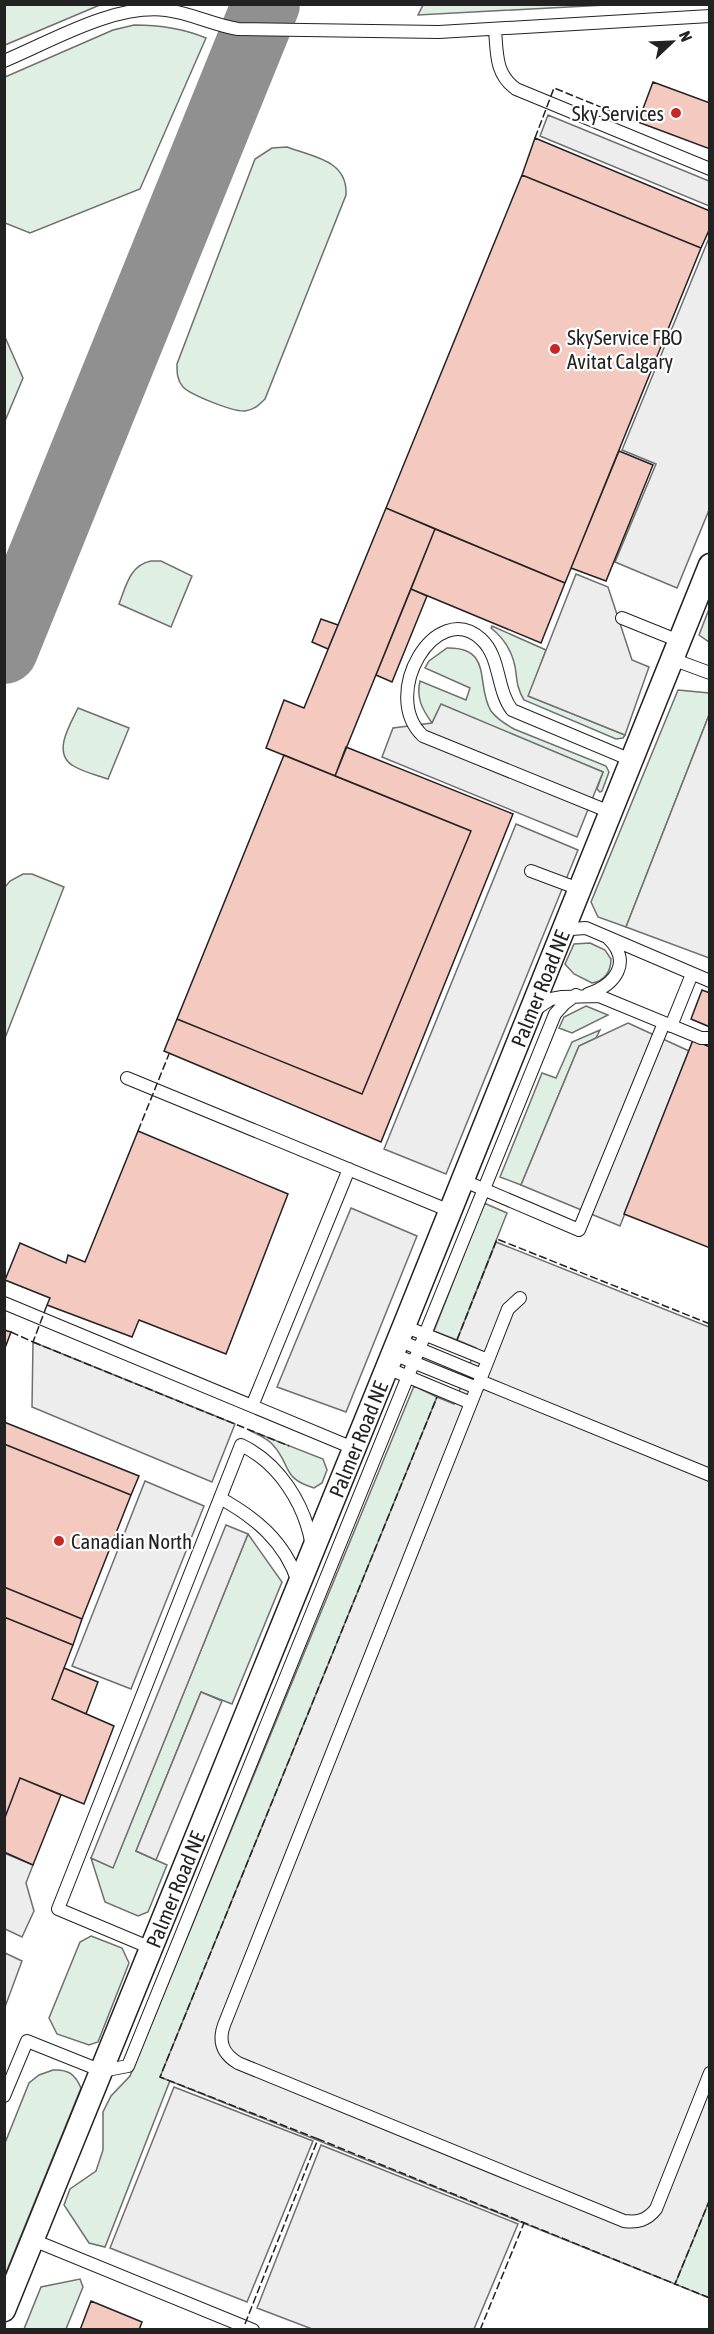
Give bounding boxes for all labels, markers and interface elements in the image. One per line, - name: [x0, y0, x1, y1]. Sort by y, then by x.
- north arrow: [642, 12, 702, 72]
- text: N: [676, 28, 696, 44]
- place label: Sky Services: [572, 101, 664, 125]
- marker: Sky Services: [669, 106, 683, 120]
- place label: SkyService FBO Avitat Calgary: [567, 325, 683, 373]
- marker: SkyService FBO Avitat Calgary: [548, 342, 562, 356]
- street label: Palmer Road NE: [506, 927, 574, 1050]
- street label: Palmer Road NE: [324, 1378, 392, 1501]
- place label: Canadian North: [71, 1529, 192, 1553]
- marker: Canadian North: [52, 1534, 66, 1548]
- street label: Palmer Road NE: [141, 1828, 209, 1951]

